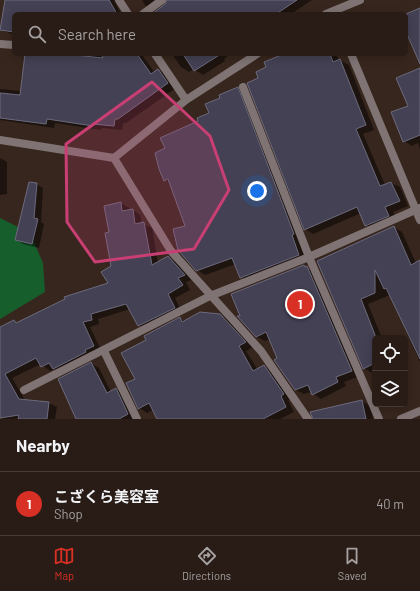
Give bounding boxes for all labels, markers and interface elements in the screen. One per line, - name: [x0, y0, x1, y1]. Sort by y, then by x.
- search box: [12, 12, 408, 56]
- icon: search: [26, 23, 48, 45]
- text: Search here: [58, 25, 136, 43]
- your location: [247, 181, 267, 201]
- pin: 1: [287, 289, 313, 319]
- map controls: [372, 335, 408, 407]
- button: locate: [372, 335, 408, 371]
- button: layers: [372, 371, 408, 407]
- text: Nearby: [16, 435, 70, 455]
- text: こざくら美容室: [54, 487, 159, 505]
- text: 1: [27, 496, 31, 512]
- text: 40 m: [376, 496, 404, 512]
- text: Shop: [54, 506, 83, 522]
- tab: Map: [53, 545, 75, 582]
- tab: Directions: [182, 545, 231, 582]
- tab: Saved: [338, 545, 367, 582]

